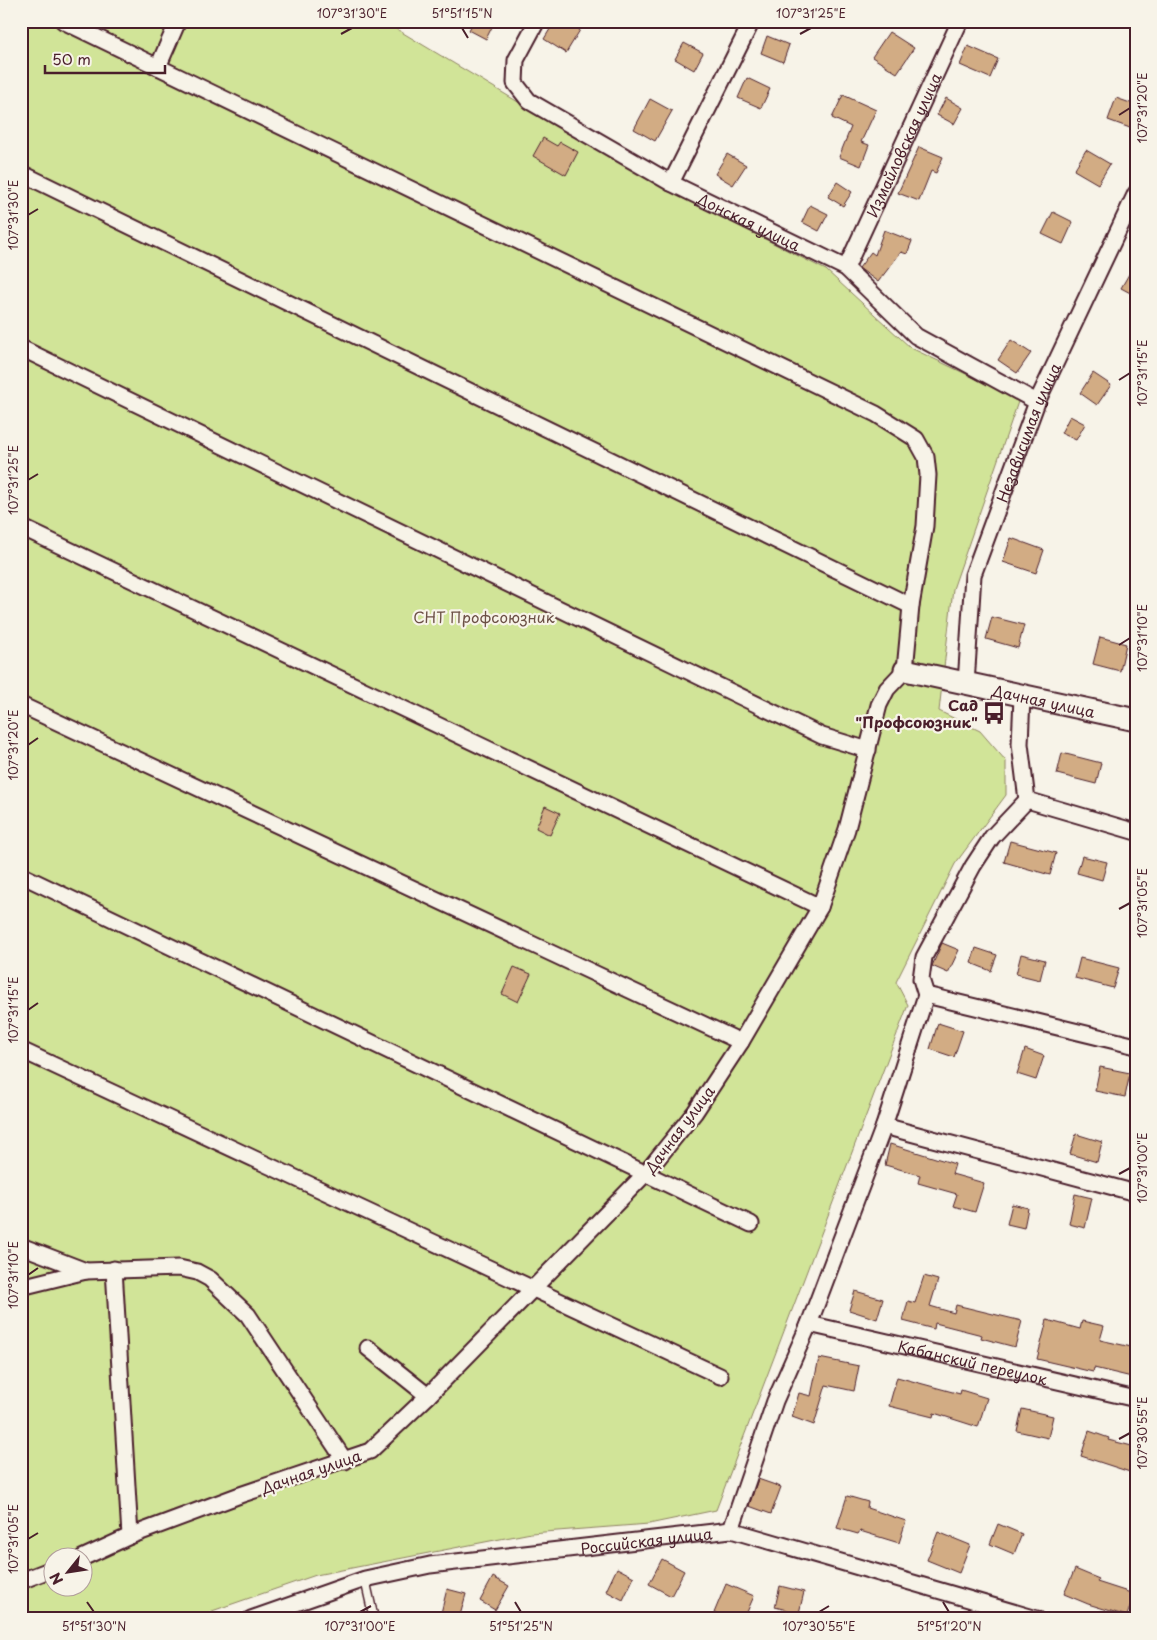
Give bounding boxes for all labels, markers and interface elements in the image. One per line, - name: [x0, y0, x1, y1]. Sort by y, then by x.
- text: 107°31'30"E: [317, 4, 387, 22]
- text: 51°51'15"N: [431, 4, 493, 22]
- text: 107°31'25"E: [776, 4, 846, 22]
- scale bar: [45, 42, 165, 74]
- text: 50 m: [52, 47, 91, 70]
- street label: Измайловская улица: [860, 68, 947, 221]
- text: 107°31'20"E: [1133, 73, 1151, 143]
- text: 107°31'30"E: [4, 180, 22, 250]
- street label: Донская улица: [693, 186, 805, 256]
- text: 107°31'15"E: [1133, 339, 1151, 407]
- street label: Независимая улица: [989, 358, 1066, 505]
- text: 107°31'25"E: [4, 445, 22, 515]
- text: 107°31'10"E: [1133, 604, 1151, 672]
- park label: СНТ Профсоюзник: [413, 605, 555, 628]
- street label: Дачная улица: [989, 678, 1098, 722]
- place label: Сад "Профсоюзник": [855, 693, 978, 733]
- bus stop icon: Сад "Профсоюзник": [981, 700, 1007, 726]
- text: 107°31'20"E: [4, 710, 22, 780]
- text: 107°31'05"E: [1133, 868, 1151, 938]
- text: 107°31'15"E: [4, 976, 22, 1044]
- street label: Дачная улица: [638, 1080, 720, 1178]
- text: 107°31'00"E: [1133, 1132, 1151, 1204]
- text: 107°31'10"E: [4, 1241, 22, 1309]
- street label: Кабанский переулок: [896, 1333, 1050, 1390]
- text: 107°30'55"E: [1133, 1396, 1151, 1470]
- street label: Дачная улица: [257, 1443, 365, 1499]
- text: 107°31'05"E: [4, 1504, 22, 1574]
- street label: Российская улица: [579, 1521, 714, 1559]
- north arrow: [42, 1548, 92, 1598]
- text: N: [44, 1569, 68, 1589]
- text: 51°51'30"N: [62, 1617, 126, 1635]
- text: 107°31'00"E: [324, 1617, 396, 1635]
- text: 51°51'25"N: [489, 1617, 553, 1635]
- text: 107°30'55"E: [782, 1617, 856, 1635]
- text: 51°51'20"N: [916, 1617, 982, 1635]

